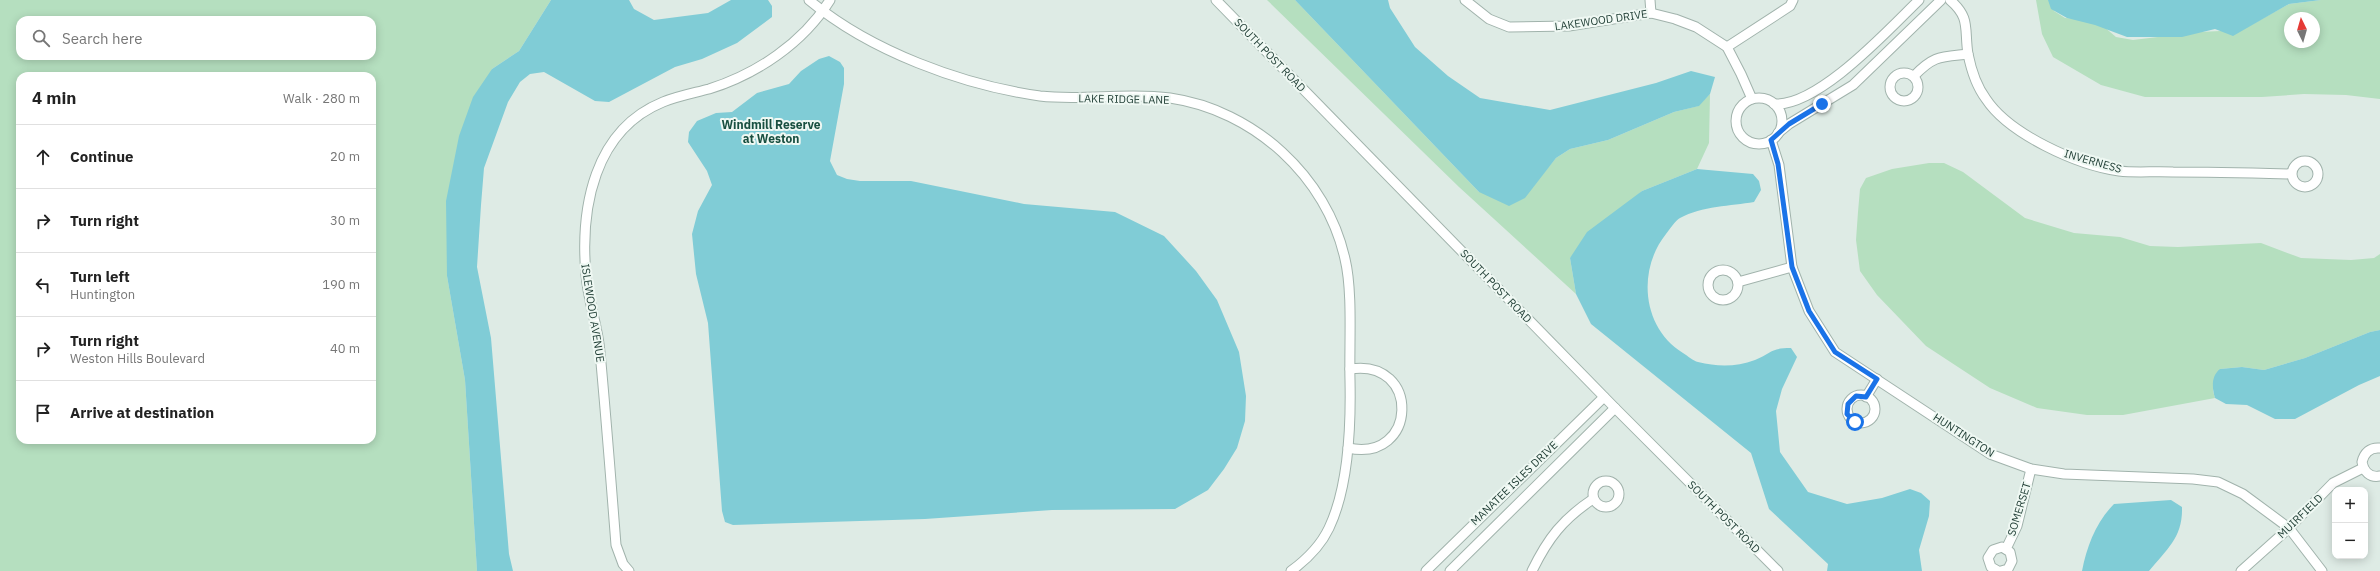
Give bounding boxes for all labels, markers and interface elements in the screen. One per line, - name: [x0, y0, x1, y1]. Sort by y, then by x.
- street label: LAKEWOOD DRIVE: [1554, 7, 1648, 33]
- north arrow: [2284, 12, 2320, 48]
- street label: SOUTH POST ROAD: [1231, 15, 1309, 95]
- search box: [16, 16, 376, 60]
- icon: search: [30, 27, 52, 49]
- text: Search here: [62, 29, 142, 48]
- text: 4 min: [32, 87, 76, 109]
- text: Walk · 280 m: [283, 90, 360, 107]
- street label: LAKE RIDGE LANE: [1078, 91, 1170, 107]
- route end: [1813, 95, 1831, 113]
- district label: Windmill Reserve at Weston: [721, 117, 821, 146]
- icon: ahead: [32, 146, 54, 168]
- street label: INVERNESS: [2063, 146, 2123, 176]
- text: Continue: [70, 147, 134, 166]
- text: 20 m: [330, 148, 360, 165]
- icon: right: [32, 210, 54, 232]
- text: Turn right: [70, 211, 139, 230]
- text: 30 m: [330, 212, 360, 229]
- street label: SOUTH POST ROAD: [1457, 246, 1535, 326]
- street label: ISLEWOOD AVENUE: [578, 263, 608, 363]
- text: Turn left: [70, 267, 130, 286]
- icon: left: [32, 274, 54, 296]
- text: 190 m: [322, 276, 360, 293]
- text: Huntington: [70, 286, 135, 303]
- text: Turn right: [70, 331, 139, 350]
- icon: right: [32, 338, 54, 360]
- text: 40 m: [330, 340, 360, 357]
- text: Weston Hills Boulevard: [70, 350, 205, 367]
- icon: arrive: [32, 402, 54, 424]
- text: Arrive at destination: [70, 403, 214, 422]
- street label: HUNTINGTON: [1931, 410, 1997, 460]
- route start: [1846, 413, 1864, 431]
- street label: MANATEE ISLES DRIVE: [1468, 438, 1560, 528]
- street label: SOUTH POST ROAD: [1685, 478, 1763, 556]
- street label: SOMERSET: [2004, 480, 2034, 538]
- map controls: [2332, 487, 2368, 559]
- button: +: [2332, 487, 2368, 523]
- street label: MUIRFIELD: [2274, 491, 2326, 541]
- button: −: [2332, 523, 2368, 559]

